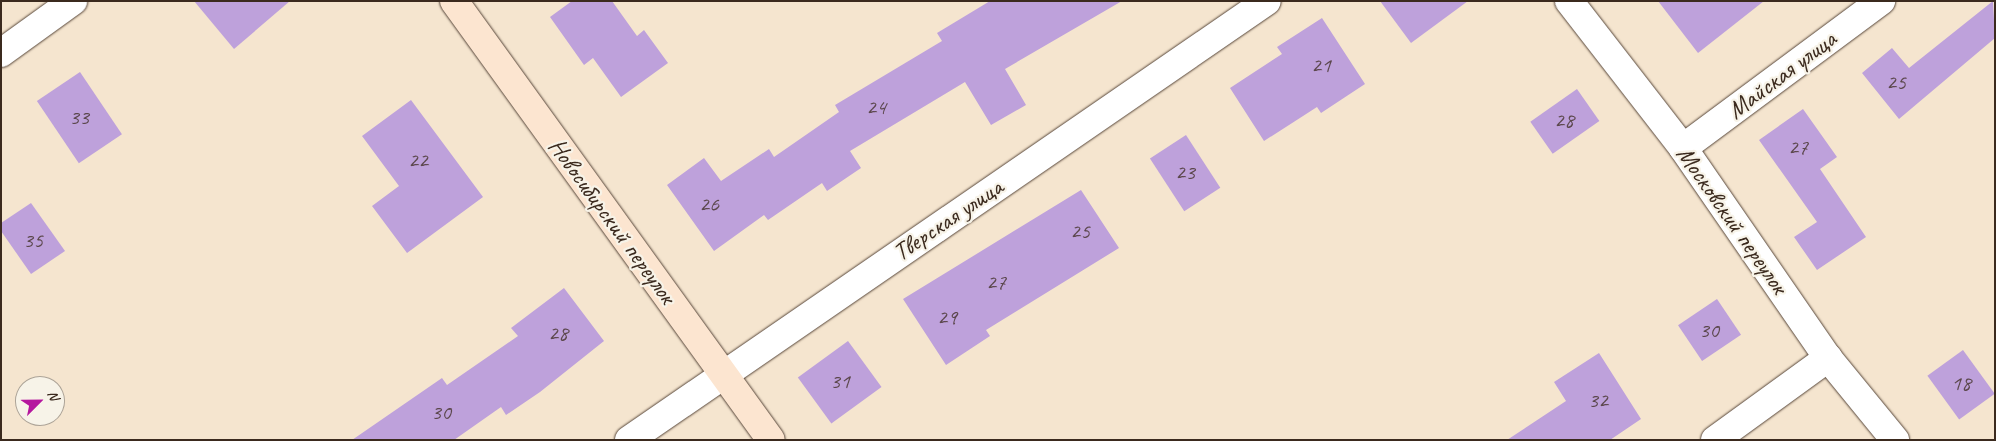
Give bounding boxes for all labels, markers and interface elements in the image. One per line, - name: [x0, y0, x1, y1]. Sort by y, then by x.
- street label: Майская улица: [1721, 24, 1843, 126]
- house number: 21: [1311, 53, 1331, 79]
- house number: 25: [1886, 70, 1906, 96]
- house number: 24: [866, 95, 886, 121]
- house number: 33: [69, 105, 89, 131]
- house number: 28: [1554, 108, 1574, 134]
- street label: Новосибирский переулок: [542, 132, 682, 310]
- house number: 27: [1788, 135, 1808, 161]
- street label: Московский переулок: [1670, 140, 1794, 300]
- house number: 22: [408, 148, 428, 174]
- house number: 23: [1175, 160, 1195, 186]
- street label: Тверская улица: [887, 172, 1009, 268]
- house number: 26: [699, 192, 719, 218]
- house number: 25: [1070, 219, 1090, 245]
- house number: 35: [23, 228, 43, 254]
- house number: 27: [986, 270, 1006, 296]
- house number: 29: [937, 305, 957, 331]
- house number: 30: [1699, 318, 1719, 344]
- house number: 28: [548, 321, 568, 347]
- house number: 31: [830, 369, 850, 395]
- house number: 18: [1951, 371, 1971, 397]
- north arrow: [15, 376, 65, 426]
- text: N: [44, 388, 63, 403]
- house number: 32: [1588, 388, 1608, 414]
- house number: 30: [431, 400, 451, 426]

